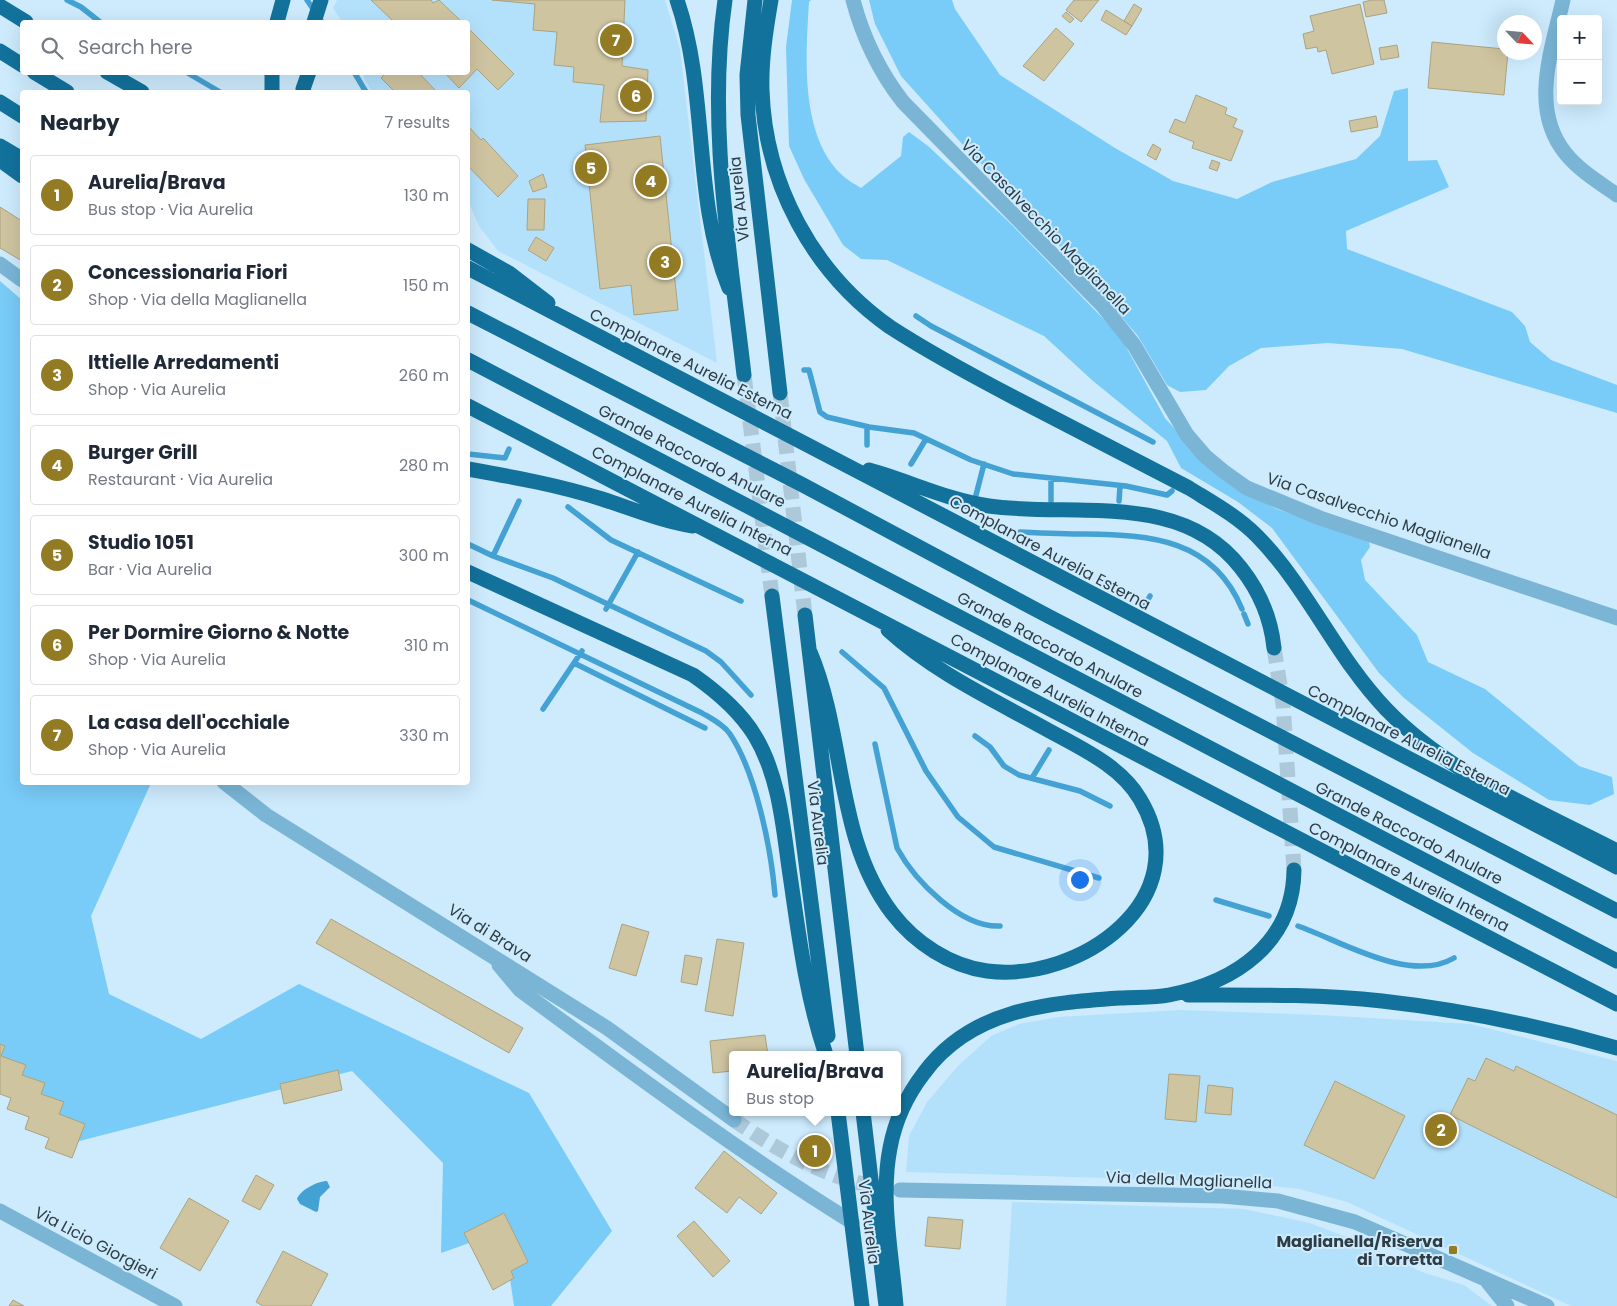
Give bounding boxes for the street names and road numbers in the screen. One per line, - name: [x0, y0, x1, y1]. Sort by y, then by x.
- street label: Via Casalvecchio Maglianella: [956, 134, 1136, 320]
- street label: Via Aurelia: [723, 155, 755, 243]
- street label: Complanare Aurelia Esterna: [586, 303, 796, 425]
- street label: Grande Raccordo Anulare: [594, 399, 790, 513]
- street label: Complanare Aurelia Interna: [588, 440, 796, 562]
- street label: Via Casalvecchio Maglianella: [1264, 467, 1494, 565]
- street label: Complanare Aurelia Esterna: [945, 490, 1155, 616]
- street label: Grande Raccordo Anulare: [953, 586, 1147, 704]
- street label: Complanare Aurelia Interna: [946, 628, 1154, 752]
- street label: Complanare Aurelia Esterna: [1304, 679, 1514, 801]
- street label: Grande Raccordo Anulare: [1311, 776, 1507, 890]
- street label: Via Aurelia: [801, 779, 835, 867]
- street label: Complanare Aurelia Interna: [1305, 816, 1513, 938]
- street label: Via di Brava: [444, 898, 536, 968]
- street label: Via della Maglianella: [1105, 1166, 1273, 1194]
- street label: Via Aurelia: [852, 1178, 886, 1266]
- street label: Via Licio Giorgieri: [31, 1201, 161, 1285]

